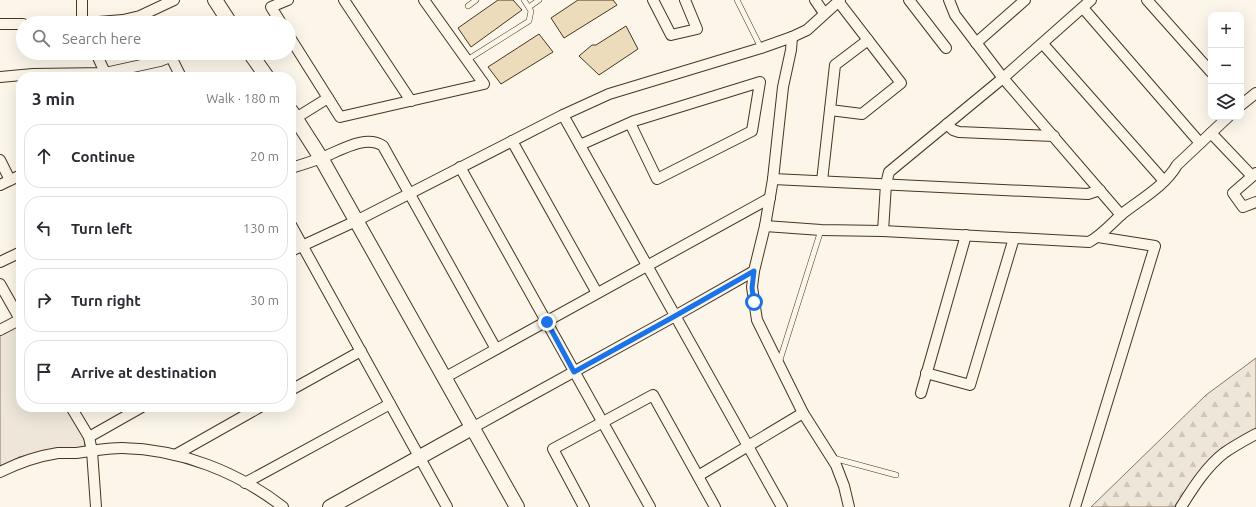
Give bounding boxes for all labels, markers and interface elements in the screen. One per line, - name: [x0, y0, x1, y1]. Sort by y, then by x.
- map controls: [1208, 12, 1244, 120]
- button: +: [1208, 12, 1244, 48]
- search box: [16, 16, 296, 60]
- icon: search: [30, 27, 52, 49]
- text: Search here: [62, 30, 141, 47]
- button: −: [1208, 48, 1244, 84]
- button: layers: [1208, 84, 1244, 120]
- text: 3 min: [32, 89, 75, 108]
- text: Walk · 180 m: [206, 91, 280, 105]
- icon: ahead: [33, 145, 55, 167]
- text: Continue: [71, 148, 135, 165]
- text: 20 m: [250, 149, 279, 163]
- icon: left: [33, 217, 55, 239]
- text: Turn left: [71, 220, 132, 237]
- text: 130 m: [243, 221, 279, 235]
- icon: right: [33, 289, 55, 311]
- text: Turn right: [71, 292, 141, 309]
- text: 30 m: [250, 293, 279, 307]
- route start: [745, 293, 763, 311]
- route end: [538, 313, 556, 331]
- icon: arrive: [33, 361, 55, 383]
- text: Arrive at destination: [71, 364, 217, 381]

